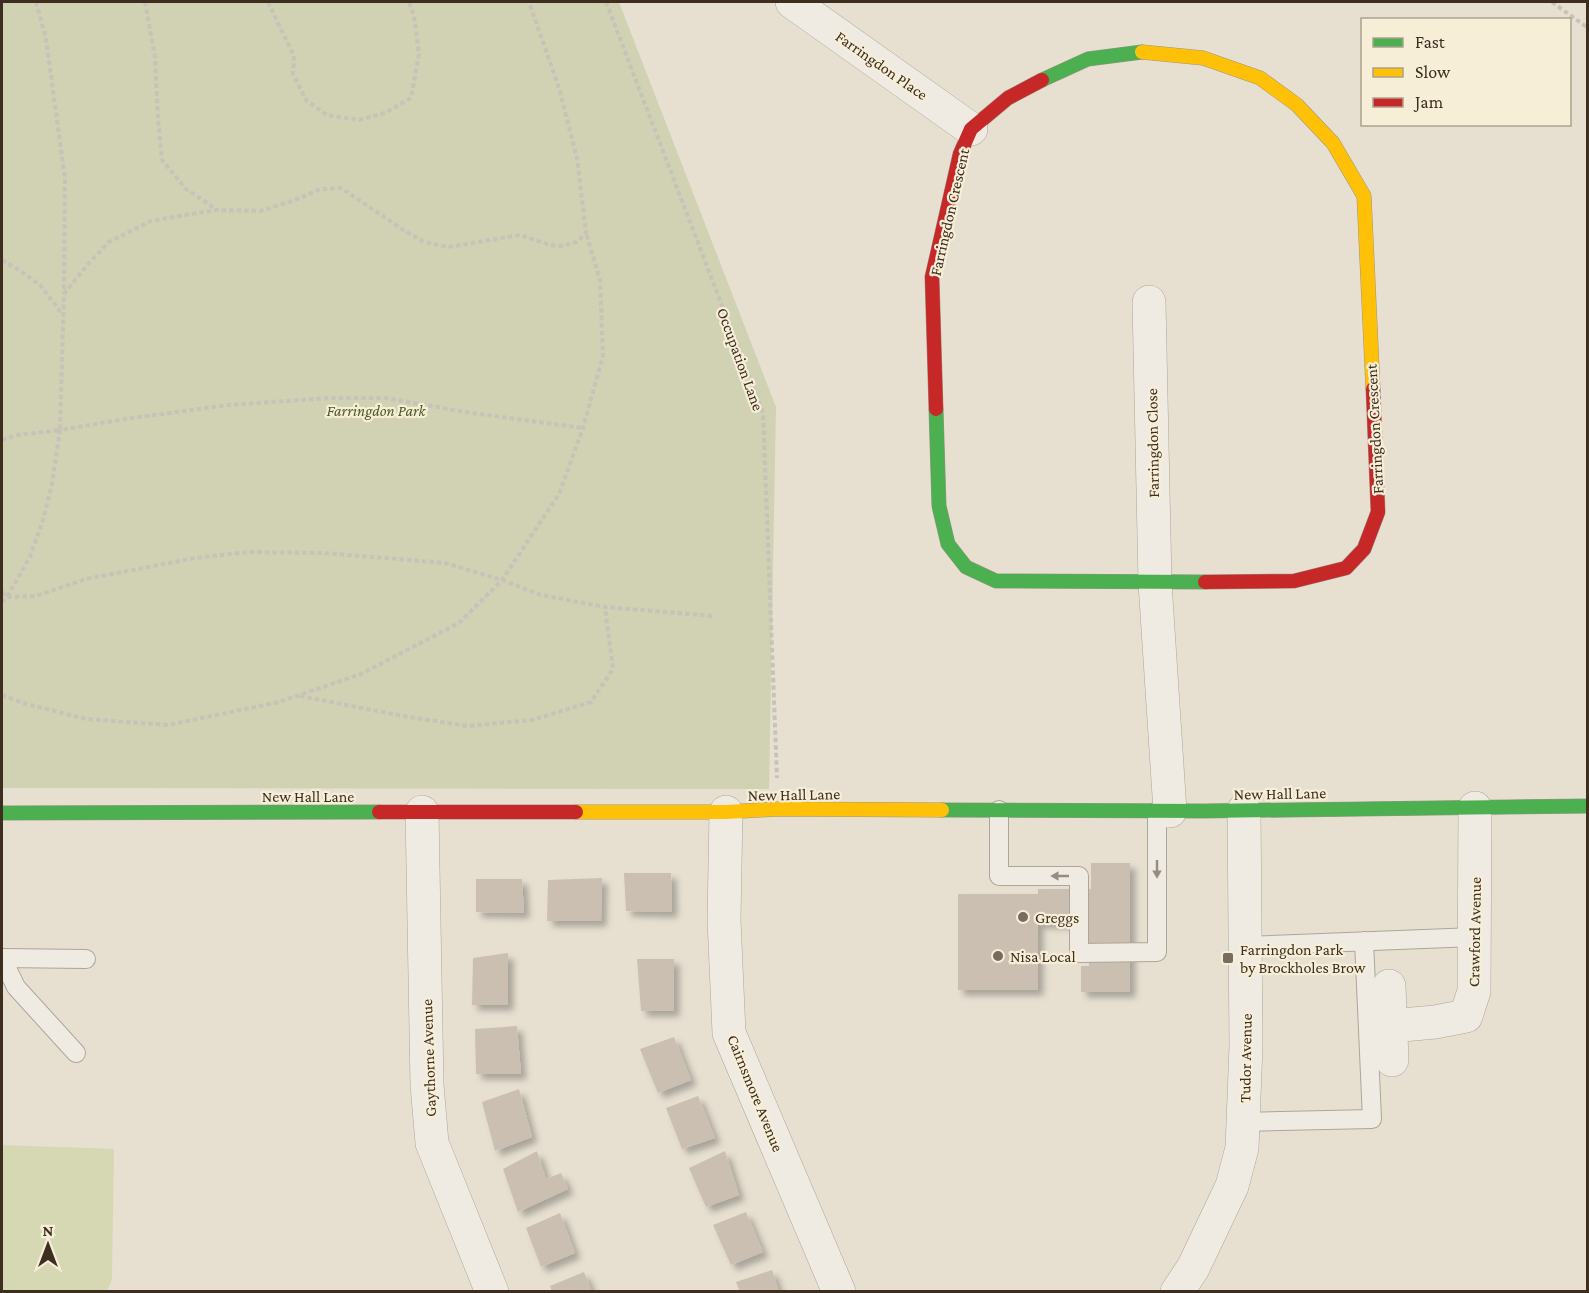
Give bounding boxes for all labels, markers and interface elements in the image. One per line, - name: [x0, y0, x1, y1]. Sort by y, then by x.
- legend: [1361, 18, 1571, 126]
- street label: Farringdon Place: [832, 27, 931, 104]
- text: Fast: [1415, 32, 1446, 52]
- text: Slow: [1415, 62, 1451, 82]
- text: Jam: [1413, 92, 1444, 112]
- street label: Farringdon Crescent: [927, 146, 974, 278]
- street label: Occupation Lane: [713, 305, 767, 413]
- street label: Farringdon Crescent: [1363, 363, 1387, 494]
- street label: Farringdon Close: [1143, 388, 1163, 498]
- park label: Farringdon Park: [327, 402, 426, 420]
- street label: New Hall Lane: [1234, 784, 1326, 803]
- street label: New Hall Lane: [748, 785, 840, 804]
- street label: New Hall Lane: [262, 788, 354, 805]
- one-way arrow: [1152, 860, 1162, 879]
- one-way arrow: [1050, 871, 1069, 881]
- street label: Crawford Avenue: [1465, 877, 1484, 987]
- place label: Greggs: [1035, 909, 1079, 927]
- marker: Greggs: [1016, 910, 1030, 924]
- place label: Farringdon Park by Brockholes Brow: [1240, 941, 1366, 977]
- place label: Nisa Local: [1010, 948, 1076, 965]
- marker: Nisa Local: [991, 949, 1005, 963]
- marker: Farringdon Park by Brockholes Brow: [1221, 951, 1235, 965]
- street label: Gaythorne Avenue: [418, 999, 440, 1117]
- street label: Tudor Avenue: [1236, 1013, 1255, 1103]
- street label: Cairnsmore Avenue: [724, 1032, 787, 1154]
- north arrow: [18, 1215, 78, 1275]
- text: N: [43, 1222, 54, 1239]

